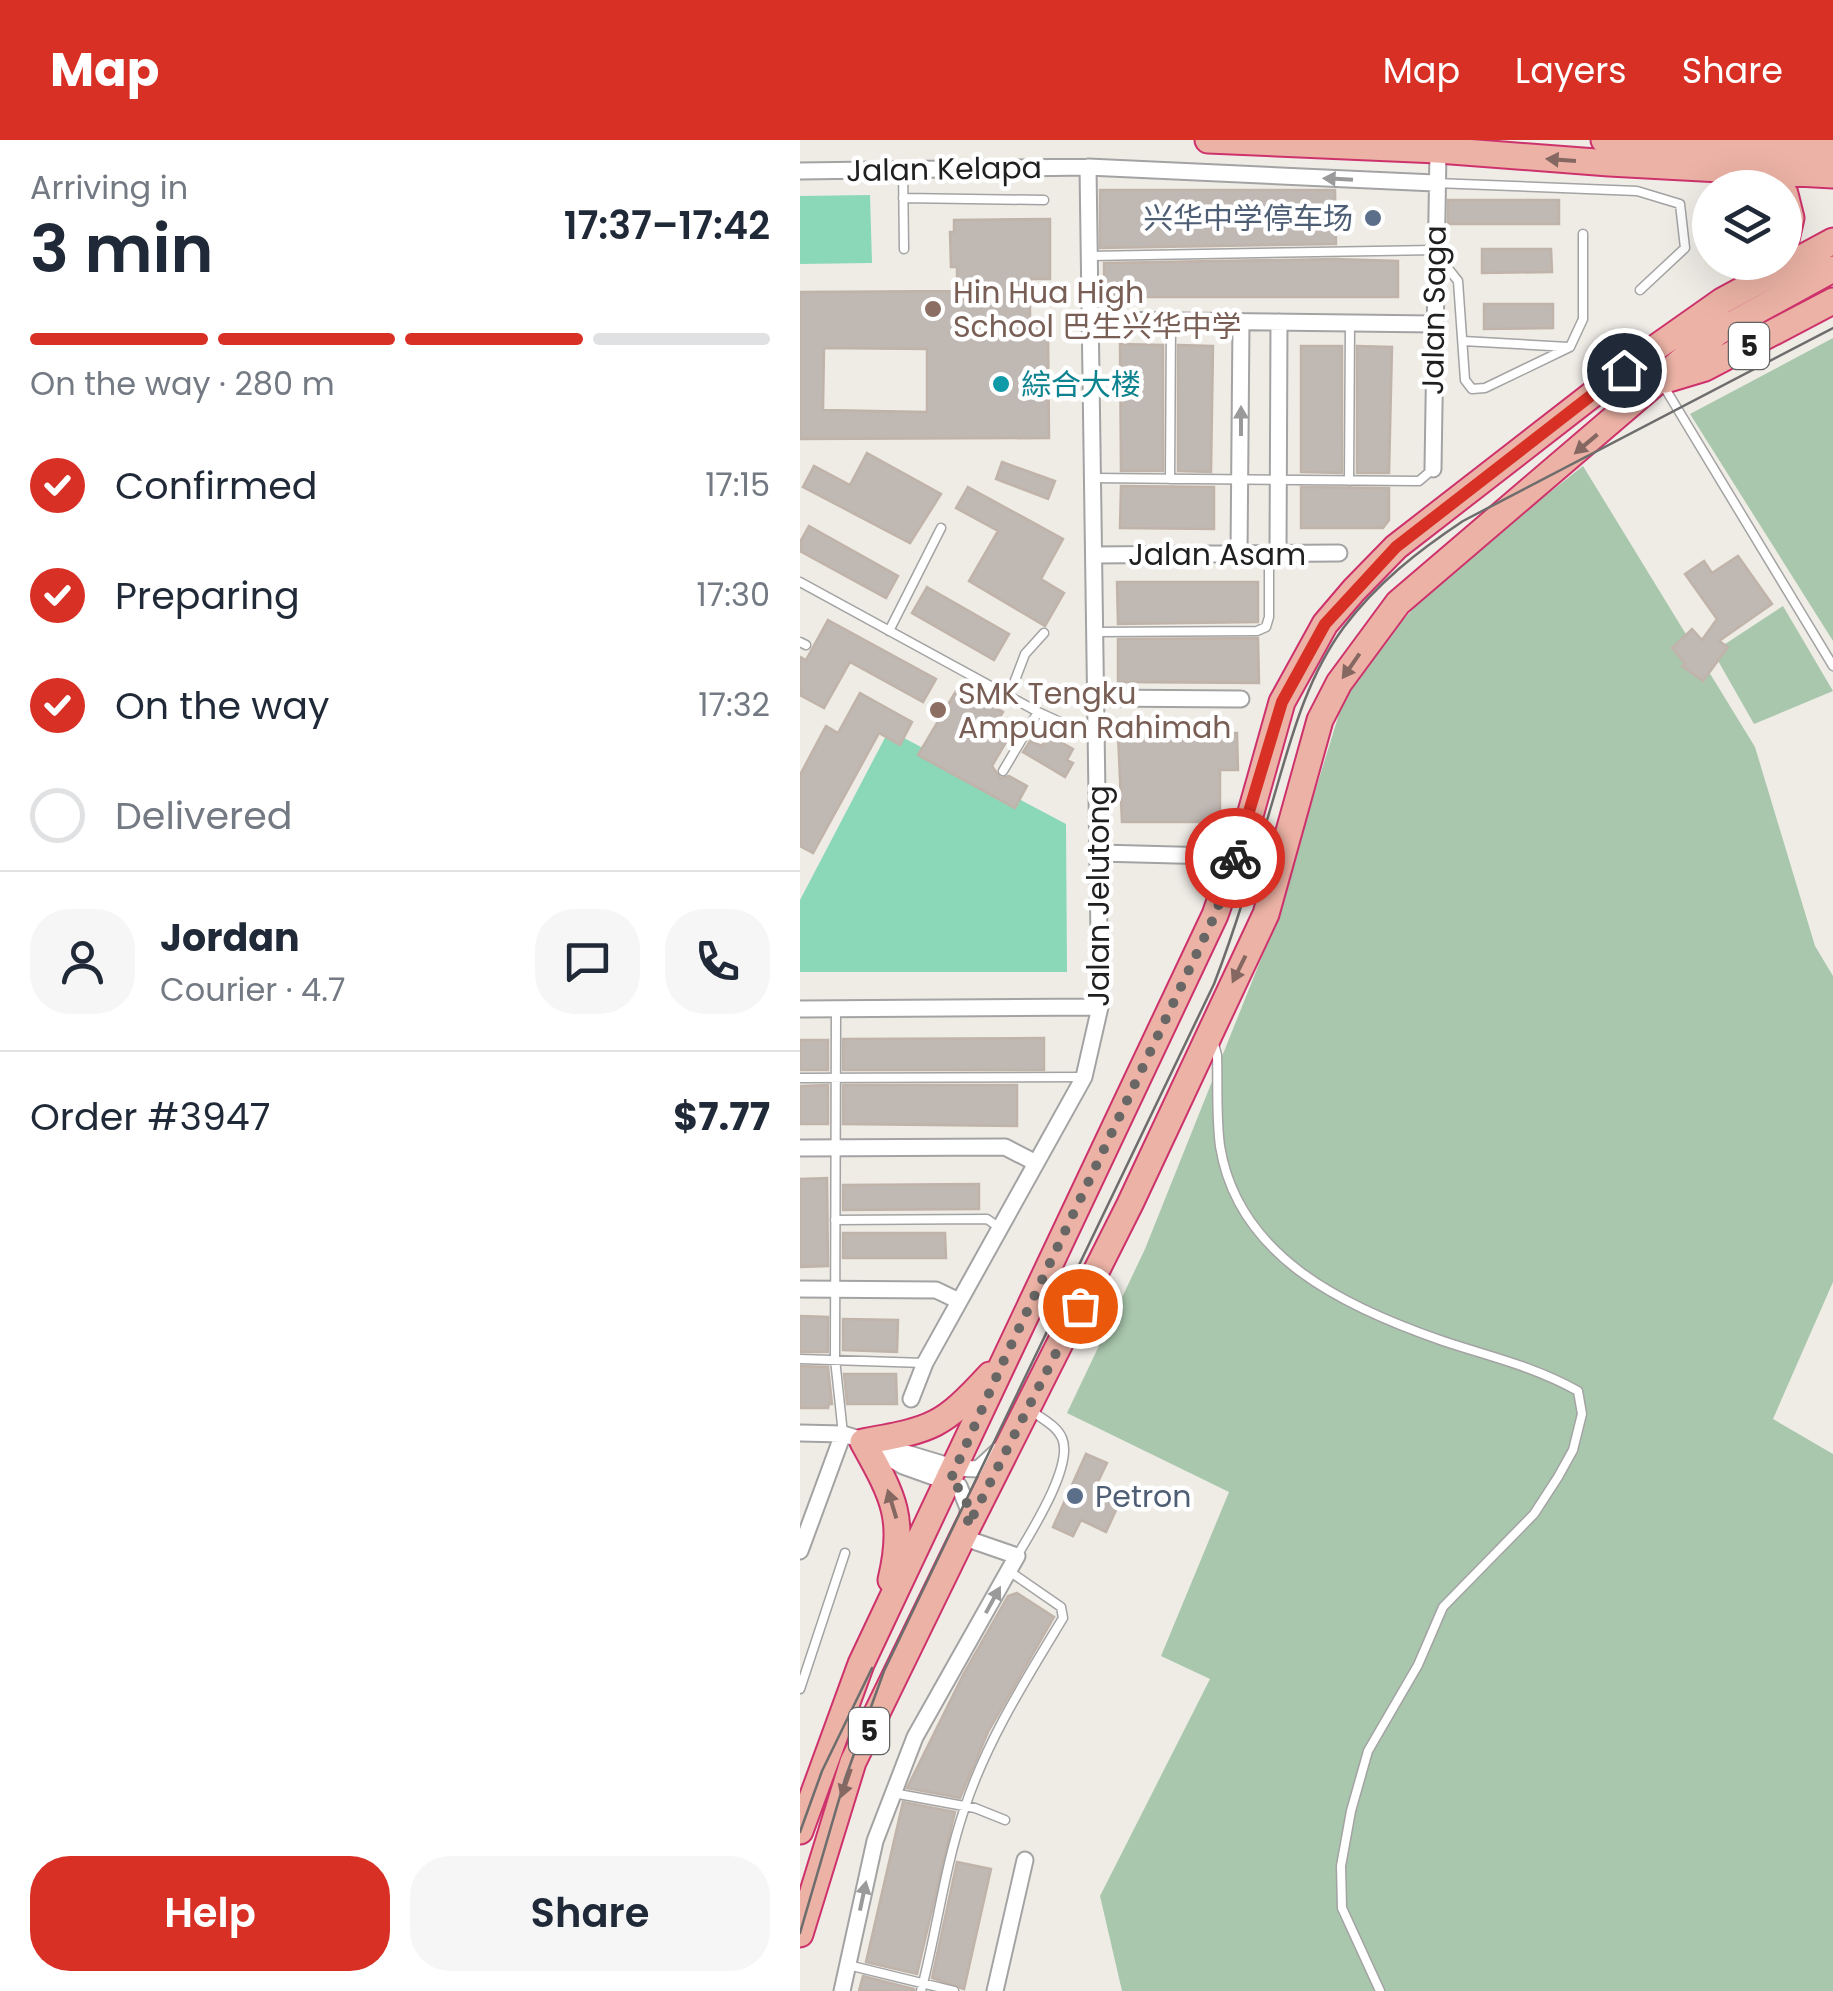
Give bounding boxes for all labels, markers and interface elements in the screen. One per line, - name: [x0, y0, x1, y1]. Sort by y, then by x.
- text: Map: [50, 36, 159, 103]
- text: Map: [1383, 46, 1460, 95]
- text: Layers: [1515, 46, 1627, 95]
- text: Share: [1682, 46, 1783, 95]
- street label: Jalan Kelapa: [846, 146, 1042, 192]
- one-way arrow: [1544, 151, 1576, 167]
- text: Arriving in: [30, 165, 188, 210]
- map controls: [1692, 170, 1802, 280]
- button: layers: [1692, 170, 1802, 280]
- one-way arrow: [1322, 171, 1354, 187]
- place label: 兴华中学停车场: [1143, 197, 1353, 240]
- text: 17:37–17:42: [564, 199, 770, 252]
- text: 3 min: [30, 204, 214, 295]
- marker: 兴华中学停车场: [1362, 207, 1384, 229]
- street label: Jalan Saga: [1411, 225, 1457, 395]
- place label: Hin Hua High School 巴生兴华中学: [953, 271, 1242, 348]
- marker: Hin Hua High School 巴生兴华中学: [922, 298, 944, 320]
- road number: 5: [1729, 323, 1769, 369]
- pin: [1582, 328, 1667, 413]
- icon: home: [1597, 343, 1652, 398]
- text: On the way · 280 m: [30, 361, 335, 406]
- place label: 綜合大楼: [1021, 363, 1141, 406]
- marker: 綜合大楼: [990, 373, 1012, 395]
- one-way arrow: [1233, 405, 1249, 437]
- one-way arrow: [1574, 433, 1599, 455]
- icon: check: [30, 458, 85, 513]
- text: Confirmed: [115, 459, 317, 512]
- text: 17:15: [705, 462, 770, 507]
- street label: Jalan Asam: [1128, 533, 1306, 576]
- icon: check: [30, 568, 85, 623]
- text: Preparing: [115, 569, 300, 622]
- text: 17:30: [697, 572, 770, 617]
- one-way arrow: [1342, 653, 1361, 679]
- place label: SMK Tengku Ampuan Rahimah: [958, 672, 1232, 749]
- icon: check: [30, 678, 85, 733]
- text: On the way: [115, 679, 329, 732]
- text: 17:32: [698, 682, 770, 727]
- marker: SMK Tengku Ampuan Rahimah: [927, 699, 949, 721]
- street label: Jalan Jelutong: [1077, 785, 1120, 1007]
- text: Delivered: [115, 789, 292, 842]
- courier: [1185, 808, 1285, 908]
- icon: bike: [1208, 831, 1263, 886]
- button: person: [30, 909, 135, 1014]
- button: chat: [535, 909, 640, 1014]
- button: phone: [665, 909, 770, 1014]
- text: Jordan: [160, 911, 300, 964]
- one-way arrow: [1231, 955, 1248, 984]
- text: Courier · 4.7: [160, 967, 345, 1012]
- text: Order #3947: [30, 1090, 271, 1143]
- text: $7.77: [673, 1090, 770, 1143]
- pin: [1038, 1264, 1123, 1349]
- icon: bag: [1053, 1279, 1108, 1334]
- place label: Petron: [1095, 1475, 1191, 1518]
- marker: Petron: [1064, 1485, 1086, 1507]
- one-way arrow: [884, 1488, 899, 1518]
- one-way arrow: [983, 1586, 1001, 1614]
- road number: 5: [849, 1708, 889, 1754]
- one-way arrow: [838, 1769, 853, 1799]
- button: Help: [30, 1856, 390, 1971]
- button: Share: [410, 1856, 770, 1971]
- one-way arrow: [856, 1880, 872, 1911]

